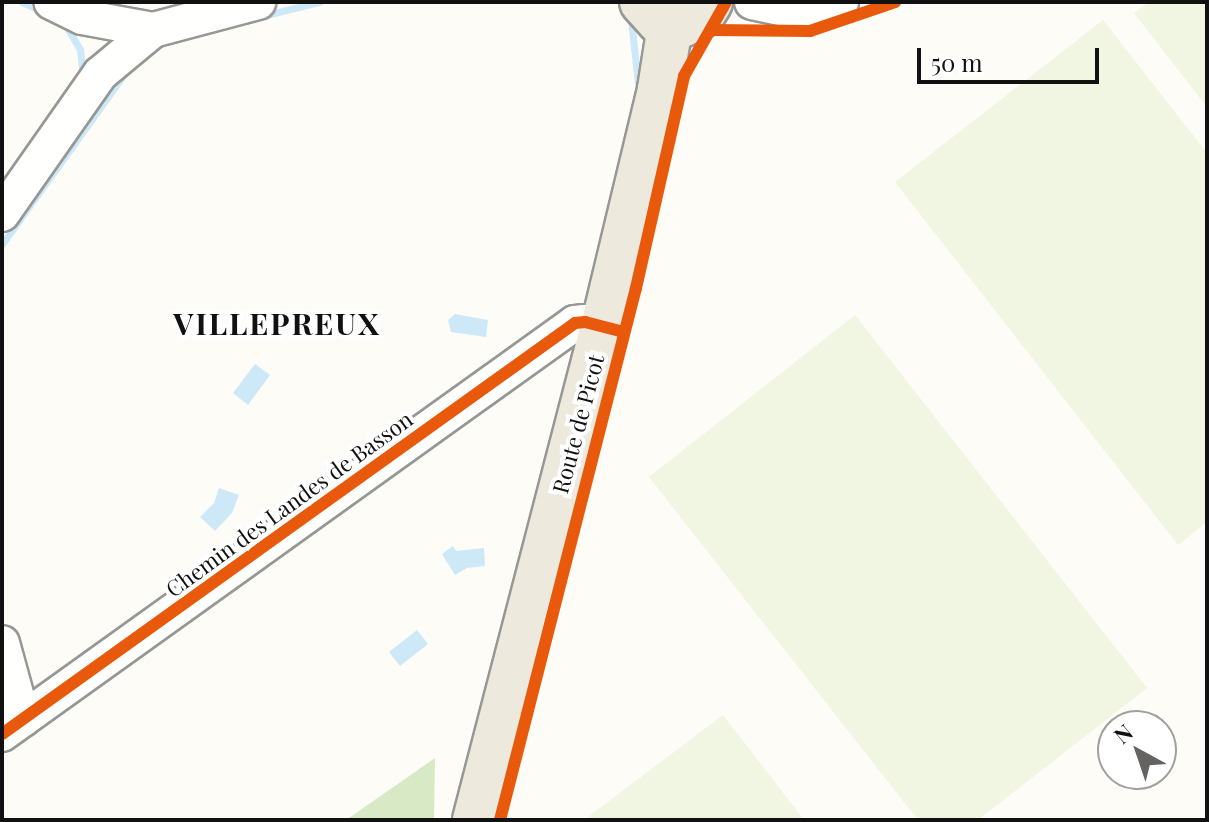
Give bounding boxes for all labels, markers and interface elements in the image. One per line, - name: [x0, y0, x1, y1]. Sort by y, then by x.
- scale bar: [921, 32, 1103, 82]
- text: 50 m: [931, 46, 983, 78]
- district label: VILLEPREUX: [173, 305, 381, 341]
- street label: Route de Picot: [547, 352, 609, 496]
- street label: Chemin des Landes de Basson: [161, 406, 417, 602]
- north arrow: [1097, 710, 1177, 790]
- text: N: [1107, 717, 1139, 750]

